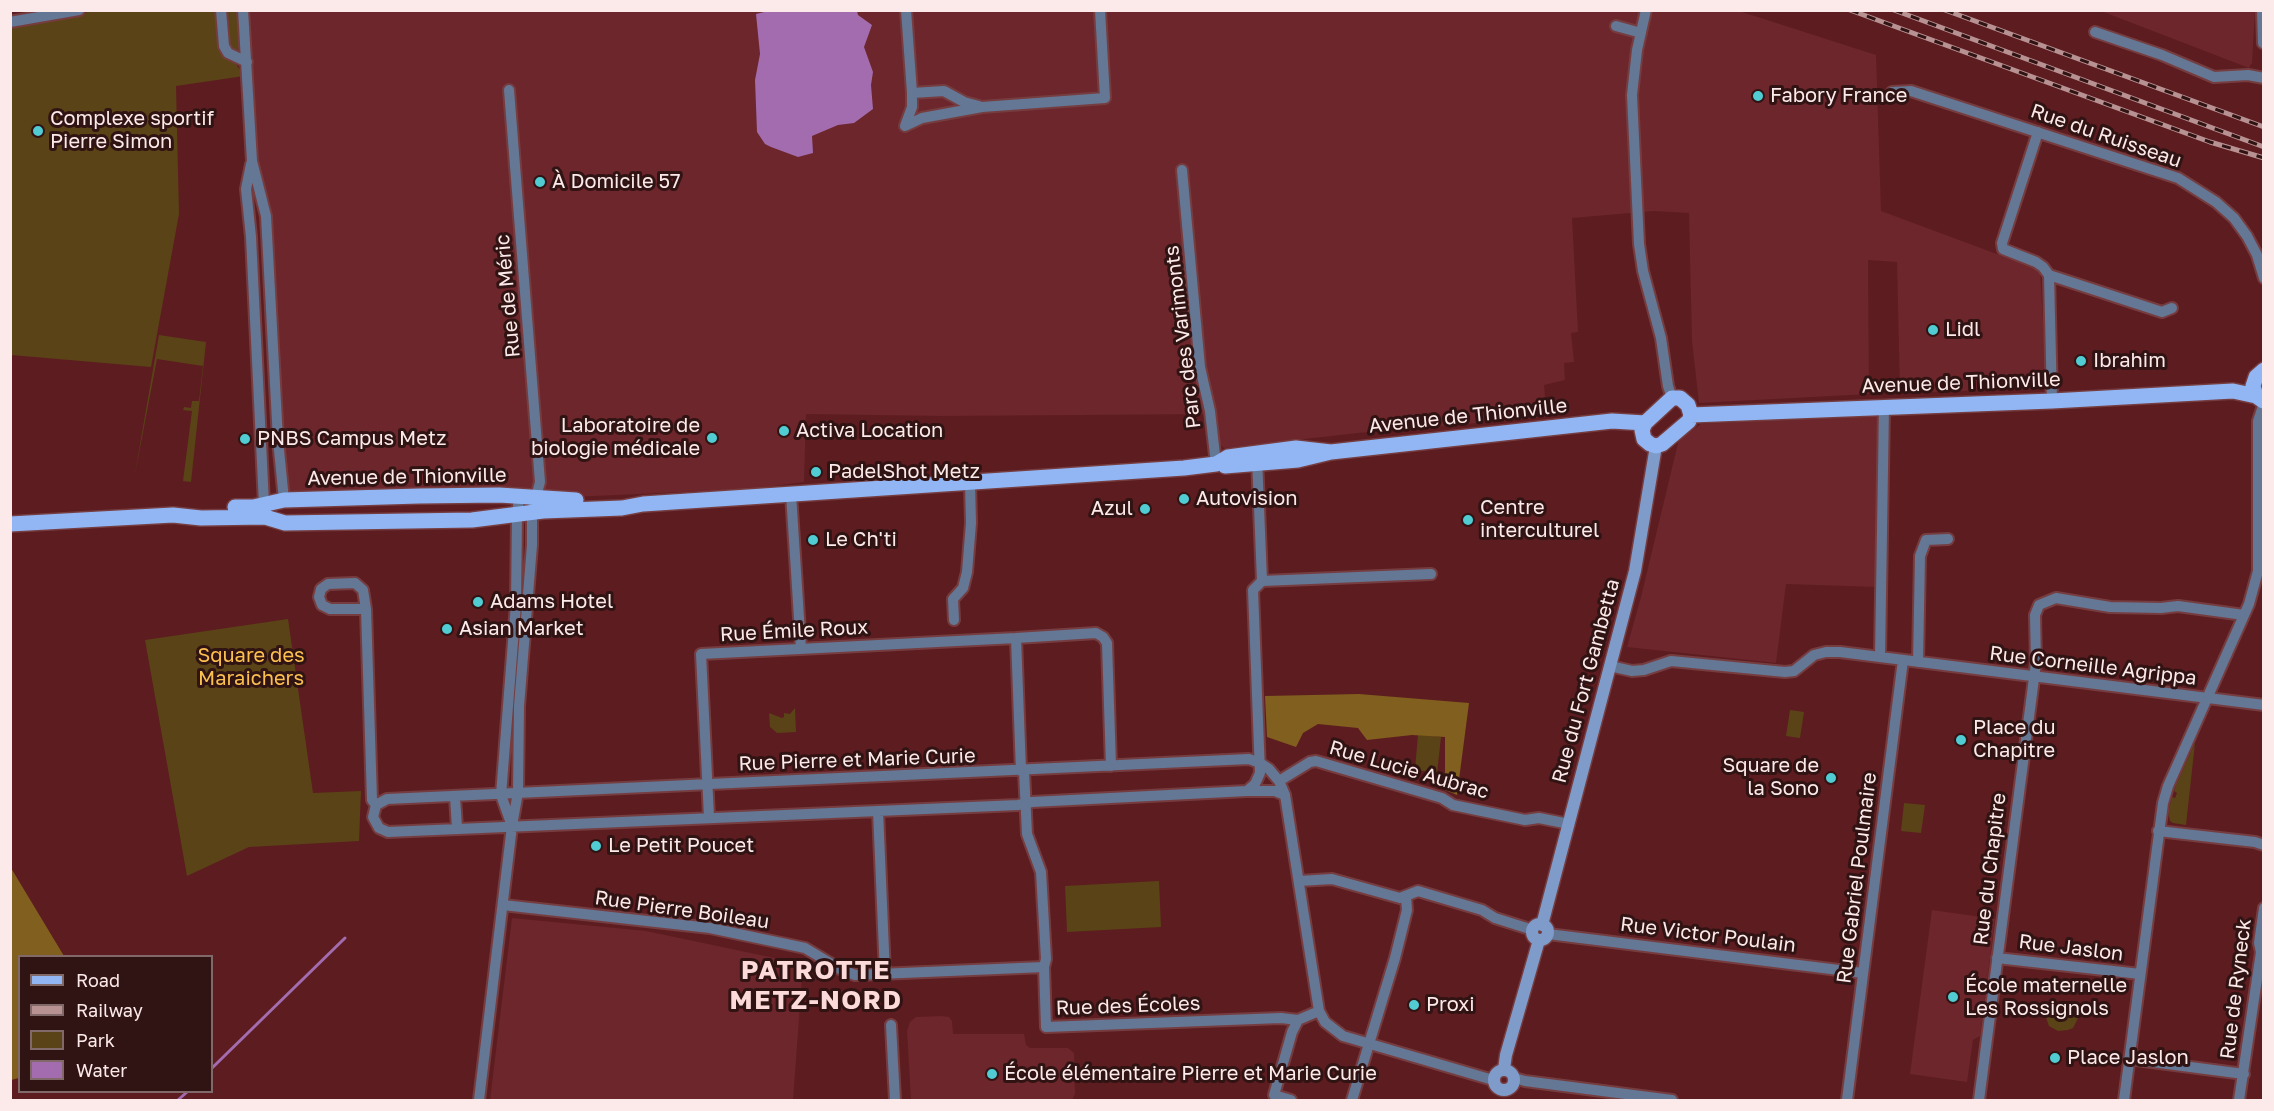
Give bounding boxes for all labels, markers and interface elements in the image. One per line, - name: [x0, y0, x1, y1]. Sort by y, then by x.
- place label: Fabory France: [1770, 84, 1907, 108]
- marker: Fabory France: [1751, 89, 1765, 103]
- street label: Rue du Ruisseau: [2027, 99, 2185, 173]
- place label: Complexe sportif Pierre Simon: [50, 107, 214, 154]
- marker: Complexe sportif Pierre Simon: [31, 124, 45, 138]
- place label: À Domicile 57: [552, 170, 681, 194]
- marker: À Domicile 57: [533, 175, 547, 189]
- street label: Rue de Méric: [491, 233, 525, 359]
- street label: Parc des Varimonts: [1160, 244, 1206, 430]
- place label: Lidl: [1945, 318, 1980, 342]
- marker: Lidl: [1926, 323, 1940, 337]
- place label: Ibrahim: [2093, 349, 2166, 373]
- marker: Ibrahim: [2074, 354, 2088, 368]
- street label: Avenue de Thionville: [1861, 368, 2061, 398]
- street label: Avenue de Thionville: [1368, 394, 1568, 438]
- place label: Laboratoire de biologie médicale: [531, 414, 700, 461]
- place label: Activa Location: [796, 419, 943, 443]
- marker: Activa Location: [777, 424, 791, 438]
- place label: PNBS Campus Metz: [257, 427, 446, 451]
- marker: Laboratoire de biologie médicale: [705, 431, 719, 445]
- marker: PNBS Campus Metz: [238, 432, 252, 446]
- place label: PadelShot Metz: [828, 460, 980, 484]
- street label: Avenue de Thionville: [307, 463, 507, 491]
- marker: PadelShot Metz: [809, 465, 823, 479]
- place label: Autovision: [1196, 487, 1298, 511]
- marker: Autovision: [1177, 492, 1191, 506]
- place label: Centre interculturel: [1480, 496, 1599, 543]
- place label: Azul: [1091, 497, 1133, 521]
- marker: Azul: [1138, 502, 1152, 516]
- marker: Centre interculturel: [1461, 513, 1475, 527]
- place label: Le Ch'ti: [825, 528, 897, 552]
- marker: Le Ch'ti: [806, 533, 820, 547]
- street label: Rue du Fort Gambetta: [1547, 576, 1625, 786]
- place label: Adams Hotel: [490, 590, 613, 614]
- marker: Adams Hotel: [471, 595, 485, 609]
- street label: Rue Émile Roux: [719, 615, 869, 647]
- place label: Asian Market: [459, 617, 584, 641]
- marker: Asian Market: [440, 622, 454, 636]
- street label: Rue Corneille Agrippa: [1988, 641, 2198, 691]
- park label: Square des Maraichers: [197, 644, 305, 691]
- place label: Place du Chapitre: [1973, 716, 2056, 763]
- marker: Place du Chapitre: [1954, 733, 1968, 747]
- street label: Rue Lucie Aubrac: [1326, 736, 1492, 804]
- street label: Rue Pierre et Marie Curie: [738, 744, 976, 776]
- place label: Square de la Sono: [1722, 754, 1819, 801]
- marker: Square de la Sono: [1824, 771, 1838, 785]
- street label: Rue Gabriel Poulmaire: [1832, 771, 1882, 985]
- street label: Rue du Chapitre: [1969, 791, 2011, 947]
- place label: Le Petit Poucet: [608, 834, 754, 858]
- marker: Le Petit Poucet: [589, 839, 603, 853]
- street label: Rue Pierre Boileau: [593, 886, 771, 934]
- street label: Rue Victor Poulain: [1619, 912, 1797, 958]
- street label: Rue de Ryneck: [2215, 917, 2257, 1061]
- street label: Rue Jaslon: [2017, 930, 2125, 966]
- legend: [18, 955, 213, 1093]
- district label: PATROTTE METZ-NORD: [730, 955, 902, 1017]
- text: Road: [76, 969, 120, 991]
- place label: École maternelle Les Rossignols: [1965, 974, 2127, 1021]
- marker: École maternelle Les Rossignols: [1946, 990, 1960, 1004]
- street label: Rue des Écoles: [1055, 991, 1201, 1021]
- place label: Proxi: [1426, 993, 1475, 1017]
- marker: Proxi: [1407, 998, 1421, 1012]
- text: Railway: [76, 999, 143, 1021]
- text: Park: [76, 1029, 115, 1051]
- place label: Place Jaslon: [2067, 1046, 2189, 1070]
- marker: Place Jaslon: [2048, 1051, 2062, 1065]
- text: Water: [76, 1059, 127, 1081]
- place label: École élémentaire Pierre et Marie Curie: [1004, 1062, 1377, 1086]
- marker: École élémentaire Pierre et Marie Curie: [985, 1067, 999, 1081]

